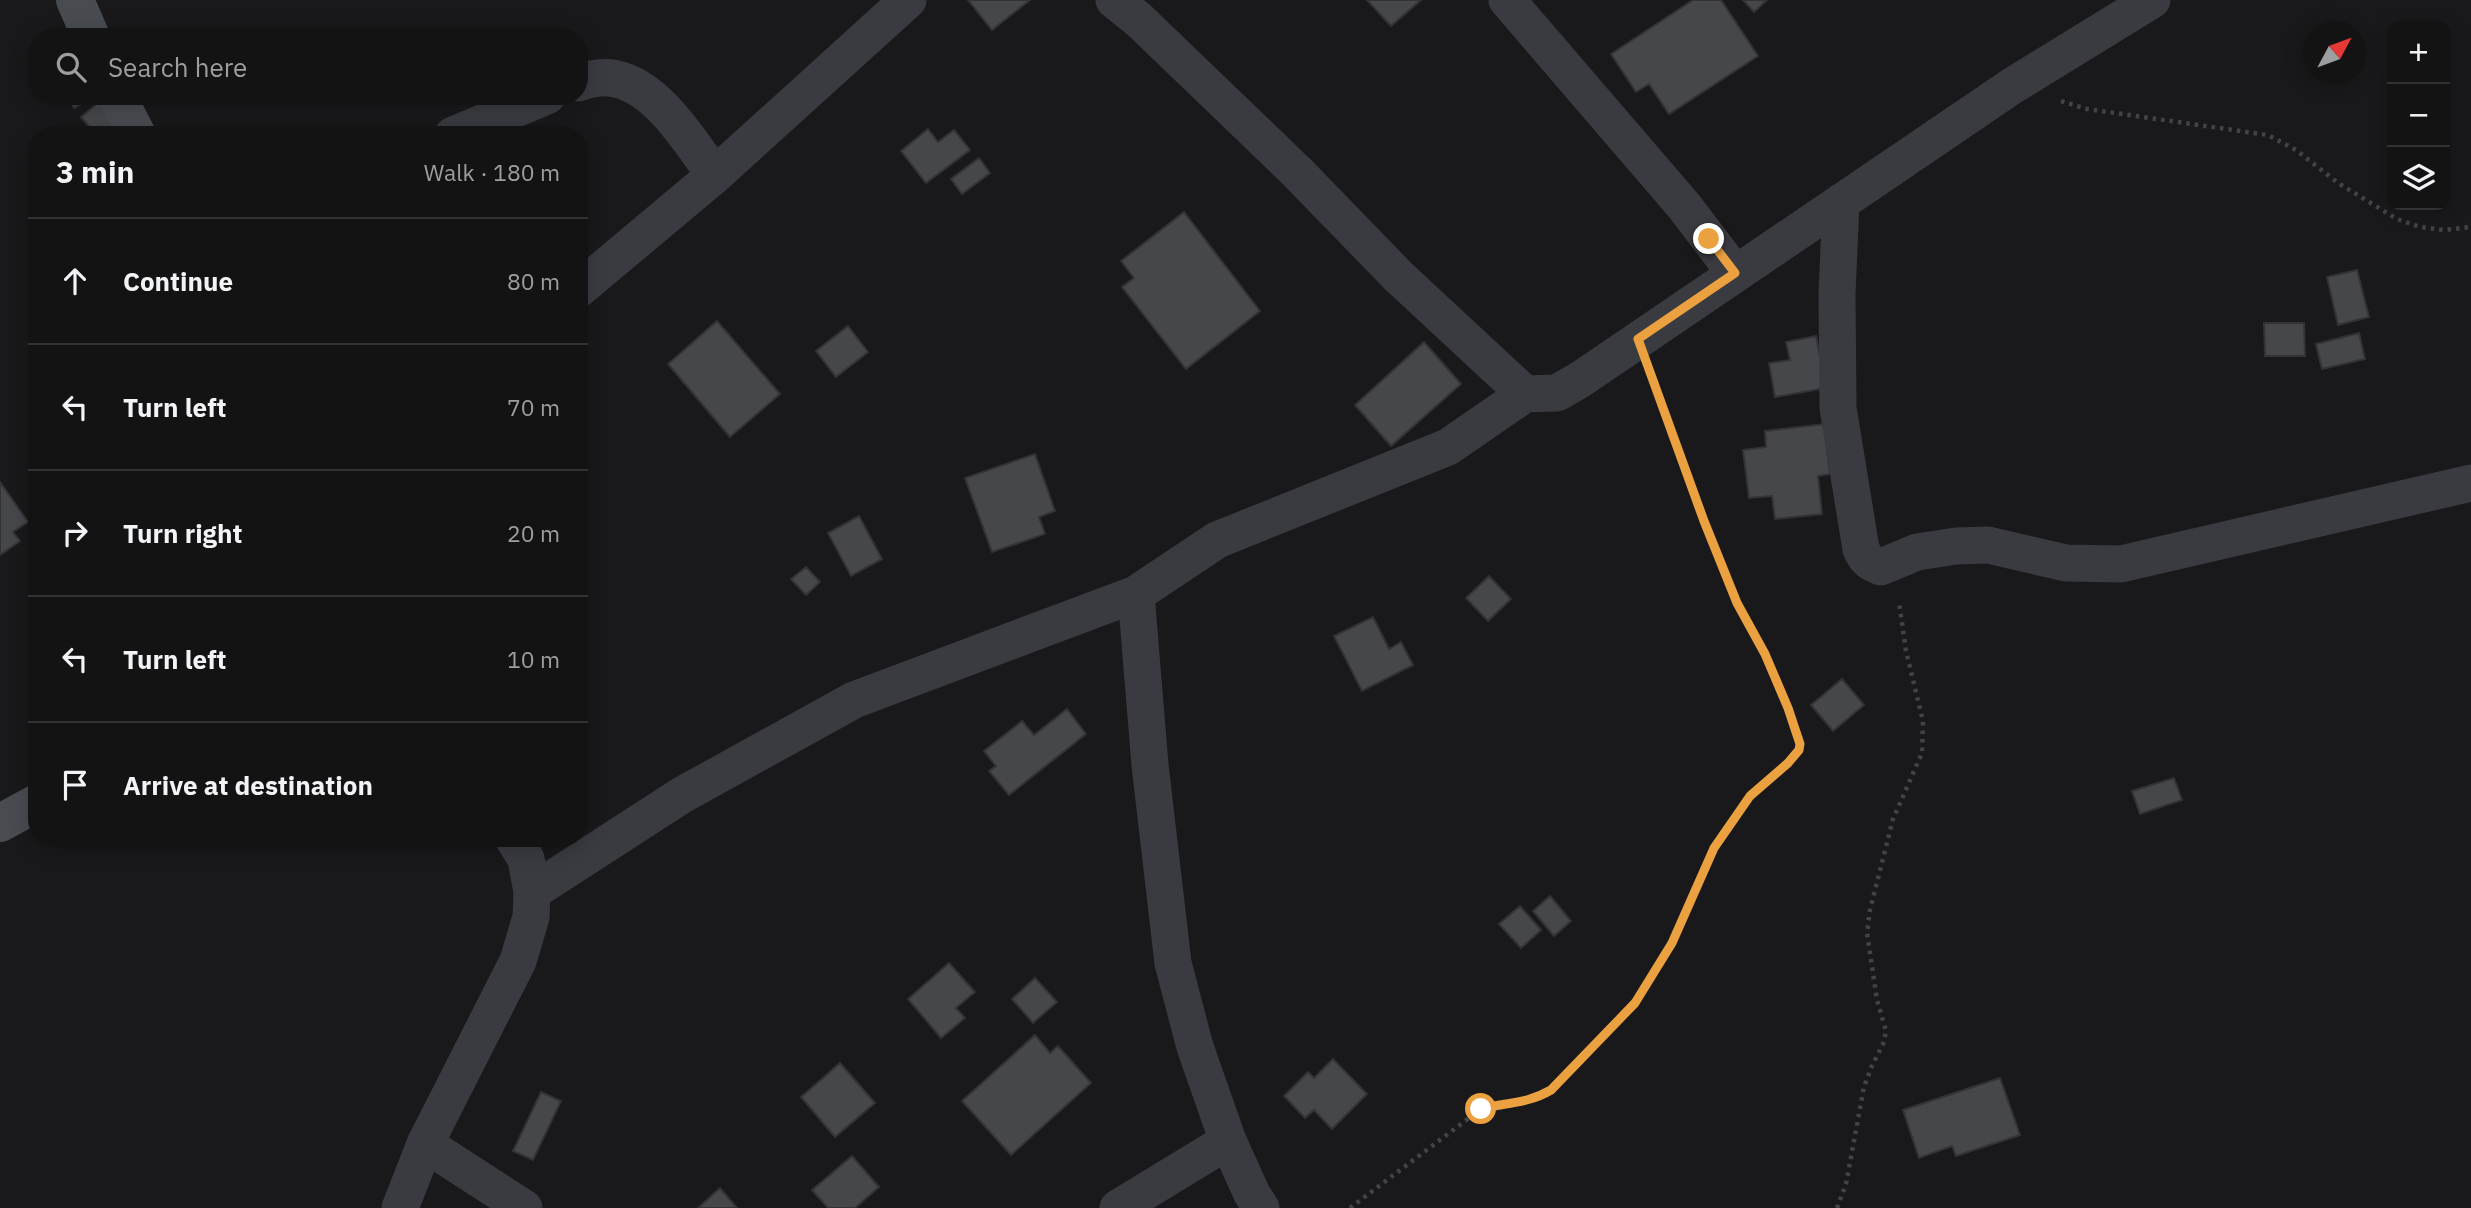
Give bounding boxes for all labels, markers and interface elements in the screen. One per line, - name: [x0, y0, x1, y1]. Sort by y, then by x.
- north arrow: [2303, 21, 2366, 84]
- map controls: [2387, 21, 2450, 210]
- button: +: [2387, 21, 2450, 84]
- search box: [28, 28, 588, 105]
- icon: search: [52, 48, 90, 86]
- text: Search here: [108, 50, 247, 84]
- button: −: [2387, 84, 2450, 147]
- button: layers: [2387, 147, 2450, 210]
- text: 3 min: [56, 152, 134, 191]
- text: Walk · 180 m: [424, 157, 560, 187]
- route end: [1693, 223, 1724, 254]
- icon: ahead: [56, 262, 94, 300]
- text: Continue: [123, 264, 233, 298]
- text: 80 m: [507, 266, 560, 296]
- icon: left: [56, 388, 94, 426]
- text: Turn left: [123, 390, 226, 424]
- text: 70 m: [507, 392, 560, 422]
- icon: right: [56, 514, 94, 552]
- text: Turn right: [123, 516, 242, 550]
- text: 20 m: [507, 518, 560, 548]
- icon: left: [56, 640, 94, 678]
- text: Turn left: [123, 642, 226, 676]
- text: 10 m: [507, 644, 560, 674]
- icon: arrive: [56, 766, 94, 804]
- text: Arrive at destination: [123, 768, 373, 802]
- route start: [1465, 1093, 1496, 1124]

